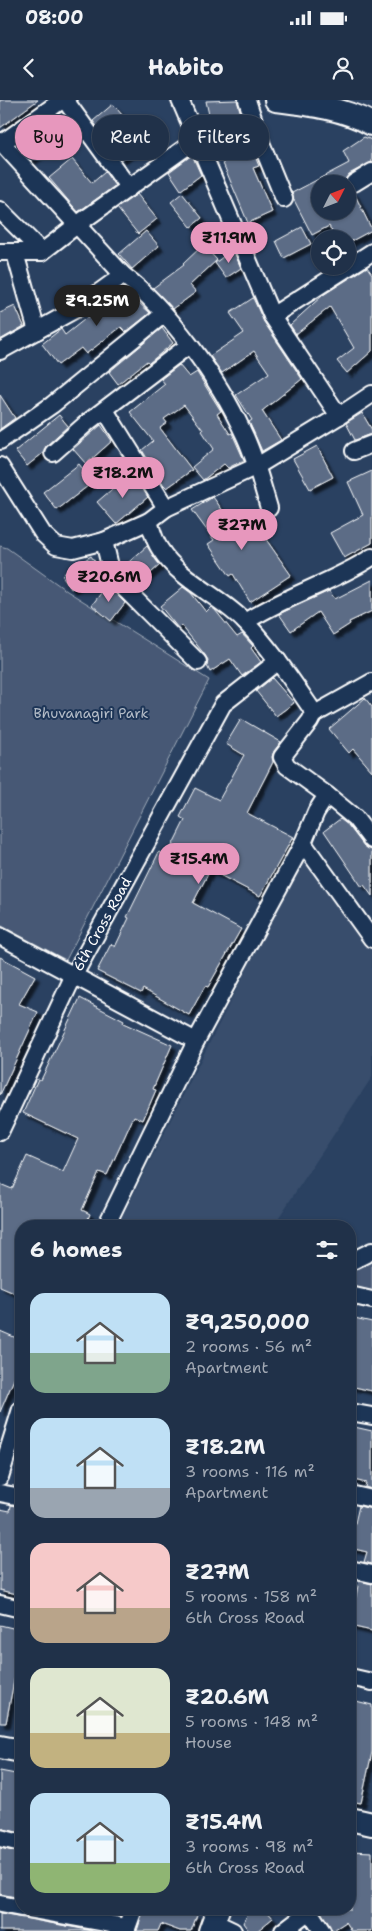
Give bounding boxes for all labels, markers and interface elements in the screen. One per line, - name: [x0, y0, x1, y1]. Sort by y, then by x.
- text: 08:00: [25, 5, 84, 30]
- text: Habito: [148, 53, 224, 82]
- icon: back: [15, 54, 43, 82]
- icon: person: [329, 54, 357, 82]
- chip: Buy: [15, 115, 82, 160]
- chip: Rent: [92, 115, 169, 160]
- chip: Filters: [179, 115, 269, 160]
- north arrow: [311, 175, 356, 220]
- map controls: [311, 175, 356, 275]
- pin: ₹11.9M: [188, 221, 270, 264]
- text: ₹11.9M: [202, 227, 256, 248]
- button: locate: [311, 230, 356, 275]
- pin: ₹9.25M: [56, 284, 138, 327]
- text: ₹9.25M: [65, 290, 129, 311]
- pin: ₹18.2M: [82, 456, 164, 499]
- text: ₹18.2M: [92, 462, 154, 483]
- pin: ₹27M: [212, 508, 272, 551]
- text: ₹27M: [217, 514, 267, 535]
- pin: ₹20.6M: [68, 560, 150, 603]
- text: ₹20.6M: [77, 566, 141, 587]
- park label: Bhuvanagiri Park: [34, 704, 148, 722]
- pin: ₹15.4M: [158, 842, 240, 885]
- text: ₹15.4M: [169, 848, 229, 869]
- street label: 6th Cross Road: [69, 874, 135, 974]
- text: 6 homes: [30, 1236, 122, 1264]
- icon: filters: [313, 1236, 341, 1264]
- text: ₹9,250,000: [185, 1308, 310, 1336]
- icon: home: [70, 1313, 130, 1373]
- text: 2 rooms · 56 m²: [185, 1336, 312, 1357]
- text: Apartment: [185, 1357, 268, 1378]
- text: ₹18.2M: [185, 1433, 265, 1461]
- icon: home: [70, 1438, 130, 1498]
- text: 3 rooms · 116 m²: [185, 1461, 315, 1482]
- text: Apartment: [185, 1482, 268, 1503]
- text: ₹27M: [185, 1558, 250, 1586]
- icon: home: [70, 1563, 130, 1623]
- text: 5 rooms · 158 m²: [185, 1586, 317, 1607]
- text: 6th Cross Road: [185, 1607, 305, 1628]
- text: ₹20.6M: [185, 1683, 269, 1711]
- icon: home: [70, 1688, 130, 1748]
- text: 5 rooms · 148 m²: [185, 1711, 318, 1732]
- text: House: [185, 1732, 232, 1753]
- text: ₹15.4M: [185, 1808, 263, 1836]
- icon: home: [70, 1813, 130, 1873]
- text: 3 rooms · 98 m²: [185, 1836, 314, 1857]
- text: 6th Cross Road: [185, 1857, 305, 1878]

